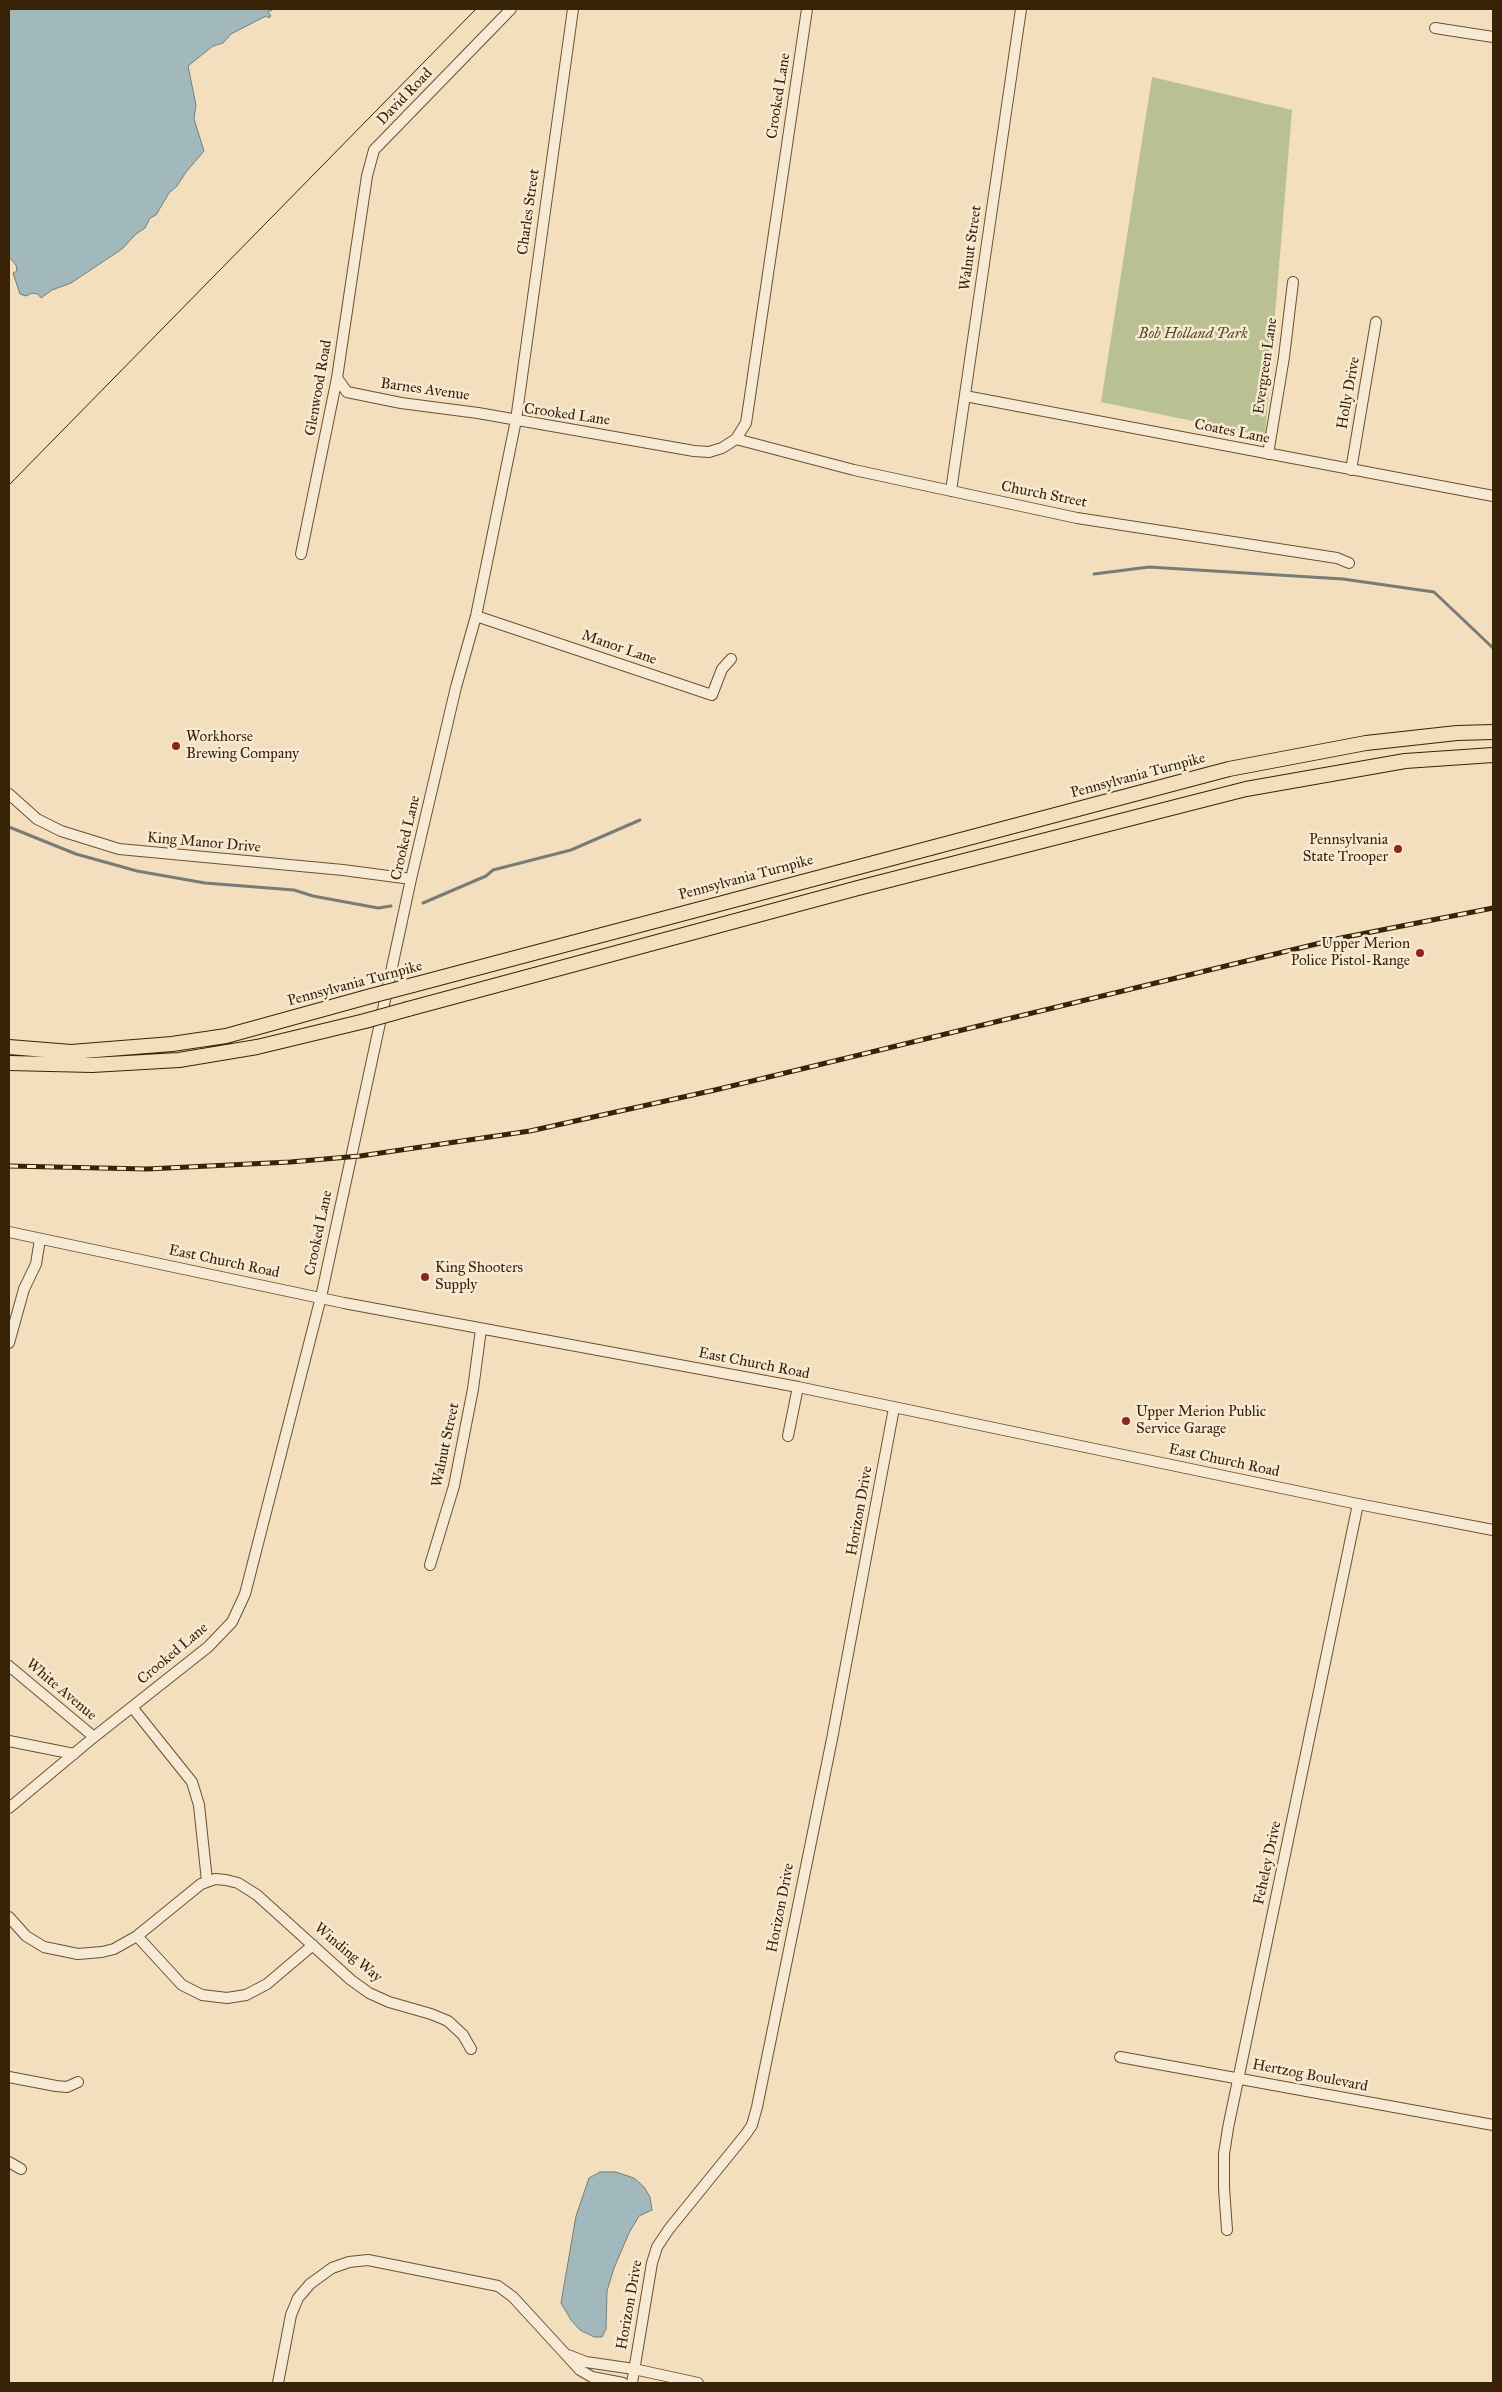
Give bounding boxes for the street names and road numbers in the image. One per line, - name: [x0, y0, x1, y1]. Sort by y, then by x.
- street label: Crooked Lane: [763, 52, 795, 140]
- street label: David Road: [373, 65, 437, 129]
- street label: Charles Street: [514, 168, 544, 256]
- street label: Walnut Street: [956, 204, 986, 292]
- street label: Evergreen Lane: [1250, 316, 1282, 416]
- street label: Glenwood Road: [302, 339, 336, 437]
- street label: Holly Drive: [1334, 355, 1364, 431]
- street label: Barnes Avenue: [379, 375, 471, 405]
- street label: Crooked Lane: [523, 400, 611, 430]
- street label: Coates Lane: [1193, 416, 1271, 448]
- street label: Church Street: [999, 478, 1089, 512]
- street label: Manor Lane: [579, 627, 659, 669]
- street label: Pennsylvania Turnpike: [1069, 749, 1207, 803]
- street label: Crooked Lane: [387, 794, 425, 882]
- street label: King Manor Drive: [146, 829, 262, 857]
- street label: Pennsylvania Turnpike: [677, 851, 815, 905]
- street label: Pennsylvania Turnpike: [286, 957, 424, 1011]
- street label: Crooked Lane: [301, 1189, 337, 1277]
- street label: East Church Road: [167, 1241, 281, 1283]
- street label: East Church Road: [697, 1344, 811, 1384]
- street label: Walnut Street: [428, 1401, 464, 1489]
- street label: East Church Road: [1167, 1440, 1281, 1482]
- street label: Horizon Drive: [843, 1465, 877, 1557]
- street label: Crooked Lane: [134, 1619, 212, 1689]
- street label: White Avenue: [22, 1655, 100, 1725]
- street label: Feheley Drive: [1250, 1819, 1286, 1907]
- street label: Horizon Drive: [764, 1862, 798, 1954]
- street label: Winding Way: [310, 1919, 386, 1987]
- street label: Hertzog Boulevard: [1251, 2056, 1369, 2096]
- street label: Horizon Drive: [613, 2259, 647, 2351]

